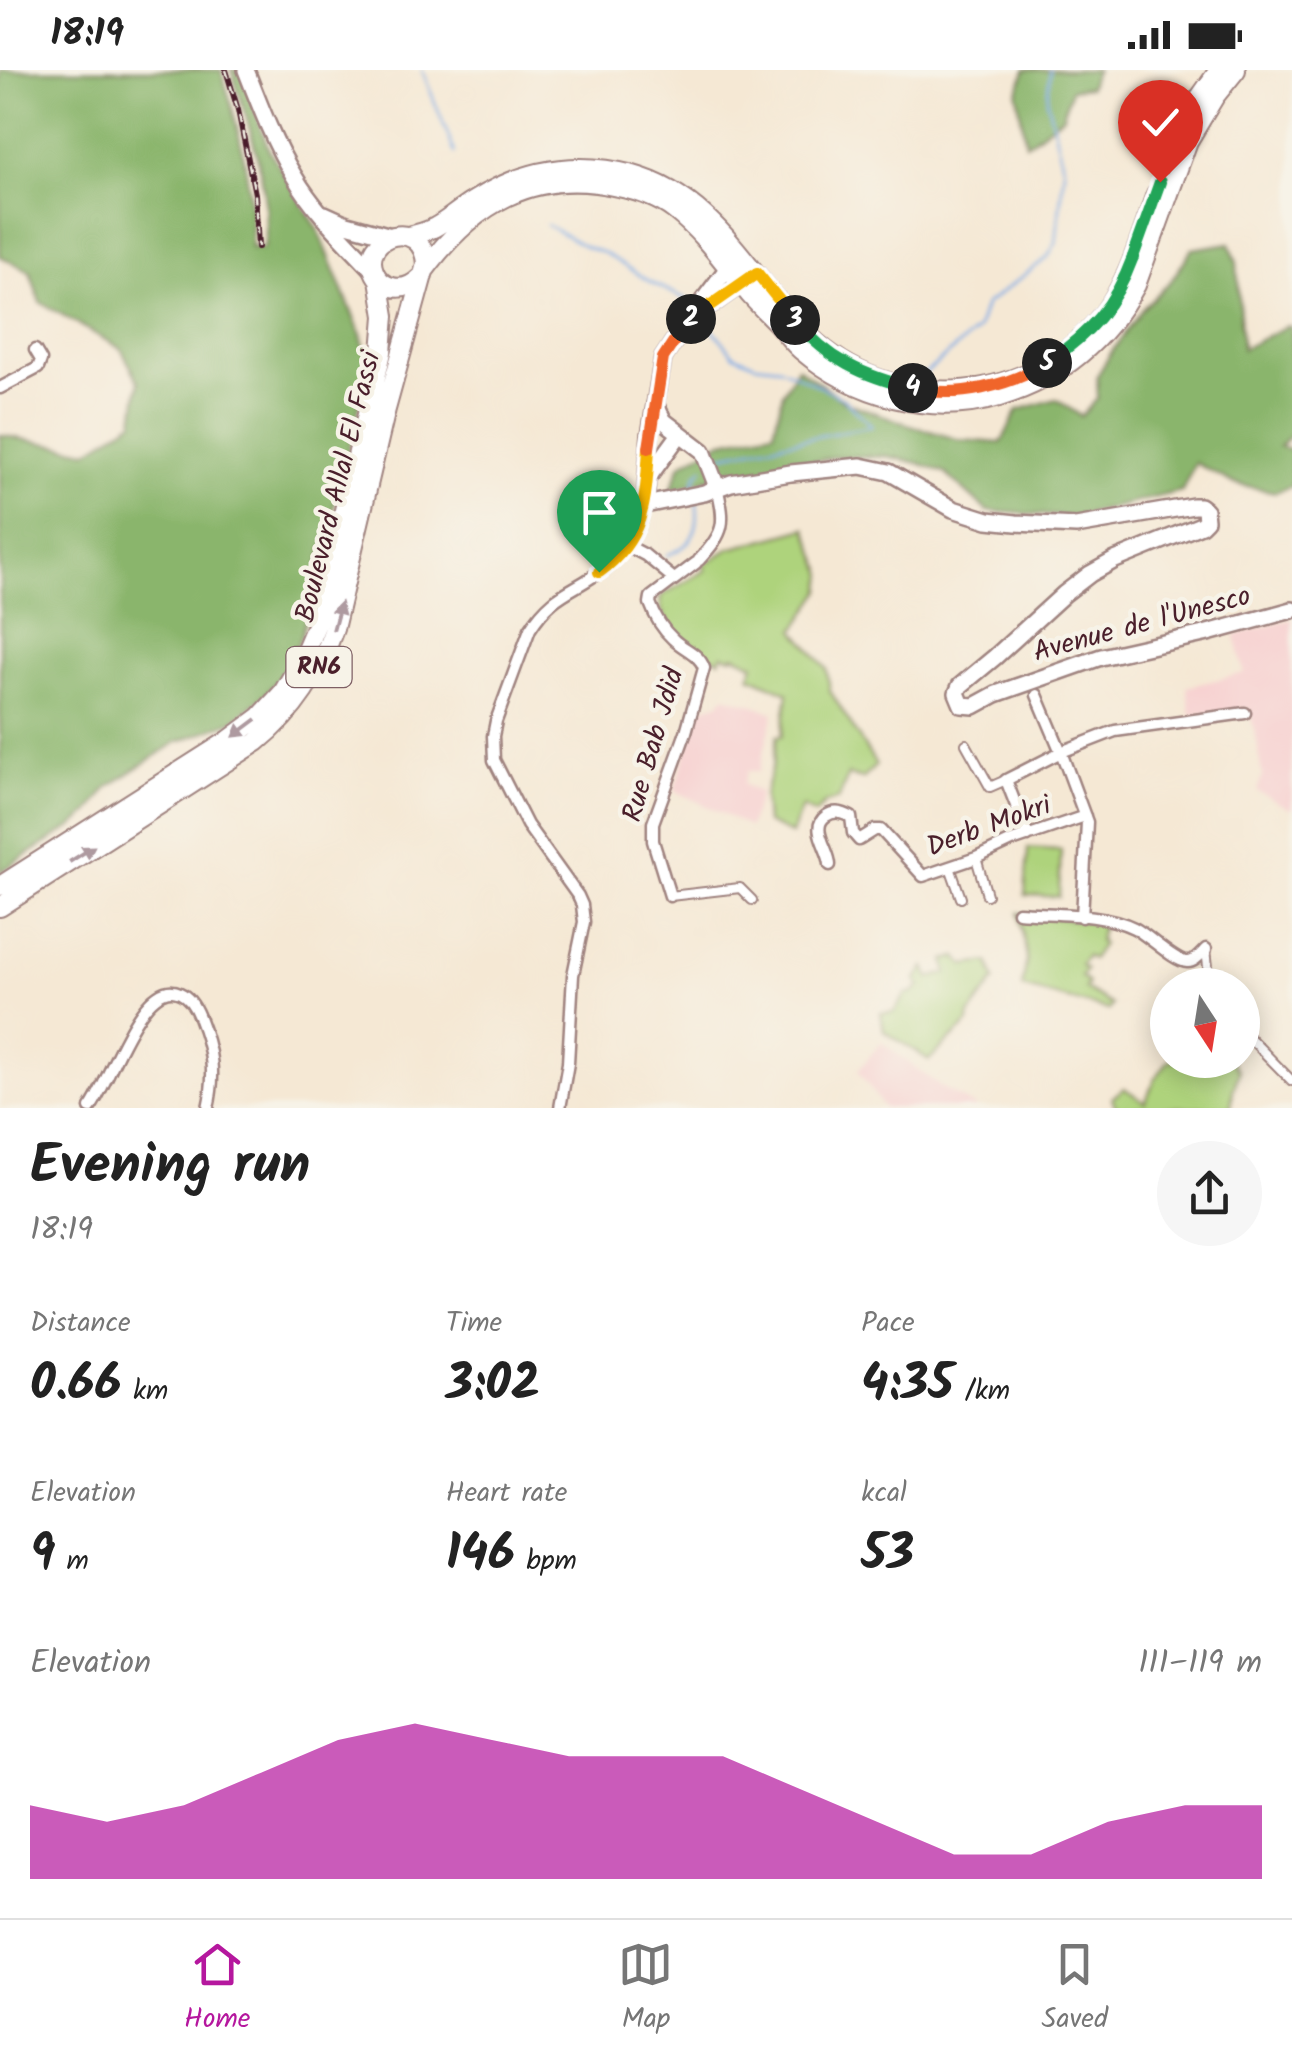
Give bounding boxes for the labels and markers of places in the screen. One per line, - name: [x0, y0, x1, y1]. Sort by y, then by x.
- pin: [1118, 80, 1203, 183]
- pin: 2: [666, 294, 716, 344]
- pin: 3: [770, 295, 820, 345]
- pin: 5: [1022, 338, 1072, 388]
- pin: 4: [888, 363, 938, 413]
- pin: [557, 470, 642, 573]

